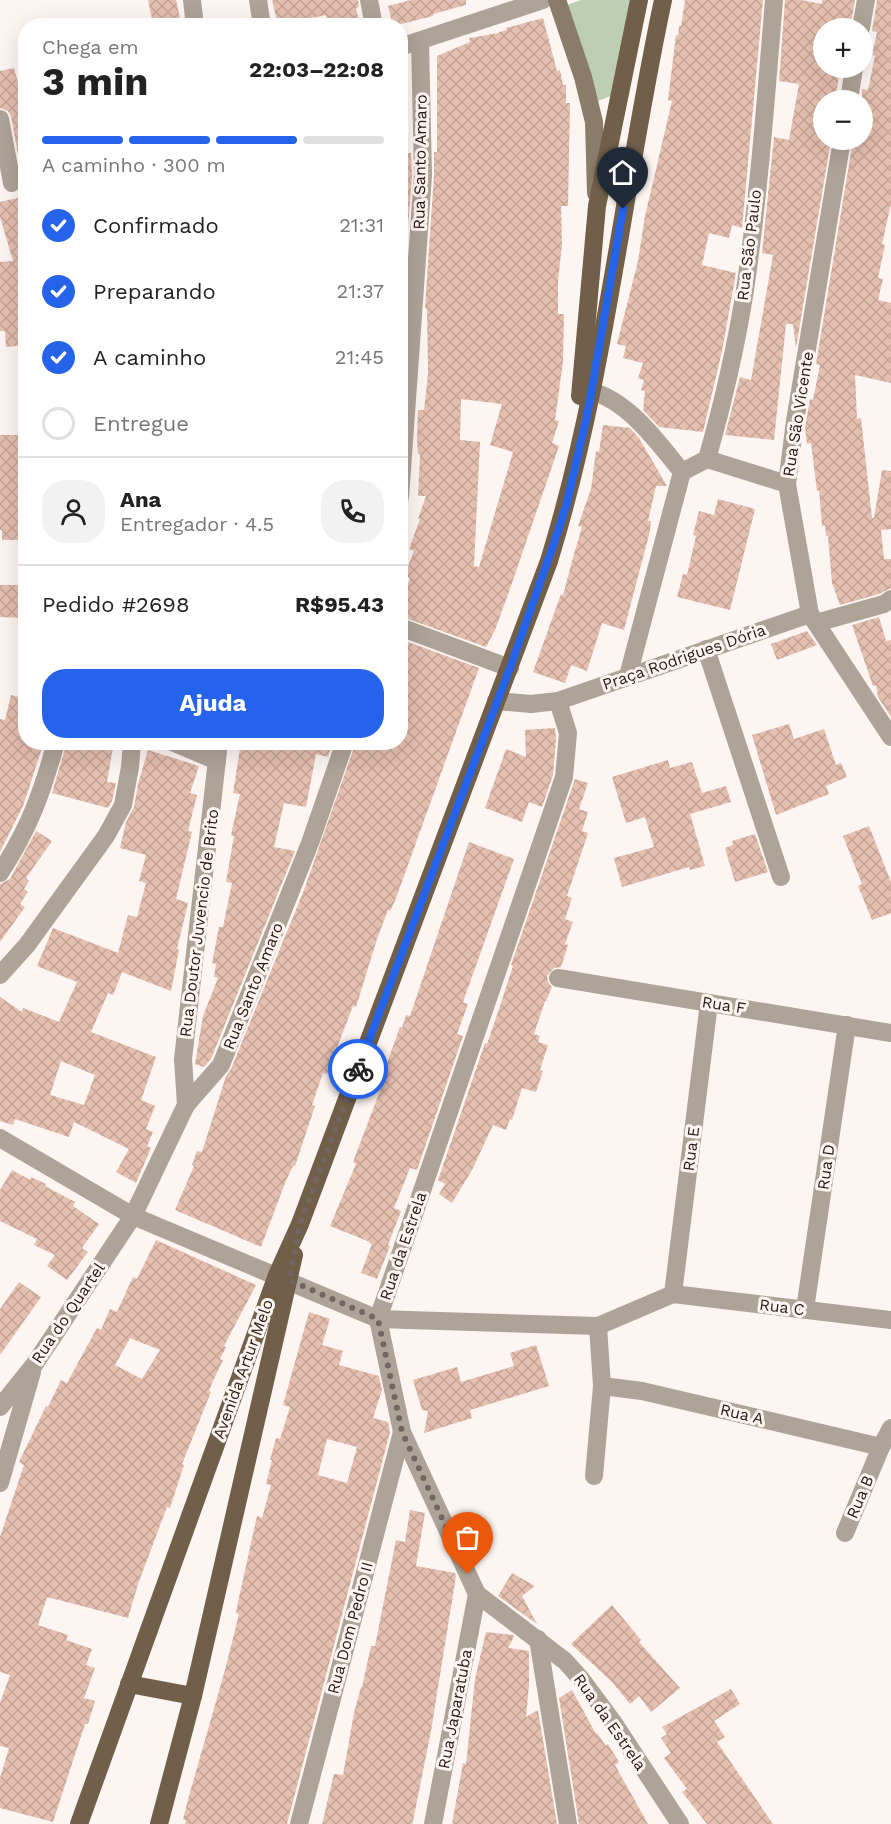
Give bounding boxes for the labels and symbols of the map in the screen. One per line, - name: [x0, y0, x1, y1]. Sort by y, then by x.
- street label: Rua Santo Amaro: [409, 94, 431, 230]
- pin: [597, 147, 648, 209]
- street label: Rua São Paulo: [733, 188, 765, 302]
- street label: Rua São Vicente: [779, 350, 817, 478]
- street label: Praça Rodrigues Dória: [600, 620, 768, 694]
- street label: Rua Doutor Juvencio de Brito: [176, 808, 222, 1038]
- street label: Rua Santo Amaro: [219, 920, 287, 1052]
- street label: Rua F: [701, 992, 748, 1018]
- courier: [328, 1039, 388, 1099]
- street label: Rua E: [679, 1126, 703, 1172]
- street label: Rua D: [813, 1143, 839, 1191]
- street label: Rua da Estrela: [376, 1189, 430, 1303]
- street label: Rua do Quartel: [27, 1259, 109, 1367]
- street label: Rua C: [758, 1295, 806, 1319]
- street label: Avenida Artur Melo: [209, 1297, 277, 1441]
- street label: Rua A: [718, 1400, 766, 1428]
- street label: Rua B: [842, 1473, 878, 1521]
- pin: [442, 1512, 493, 1574]
- street label: Rua Dom Pedro II: [323, 1560, 377, 1696]
- street label: Rua Japaratuba: [434, 1647, 476, 1771]
- street label: Rua da Estrela: [570, 1670, 650, 1774]

